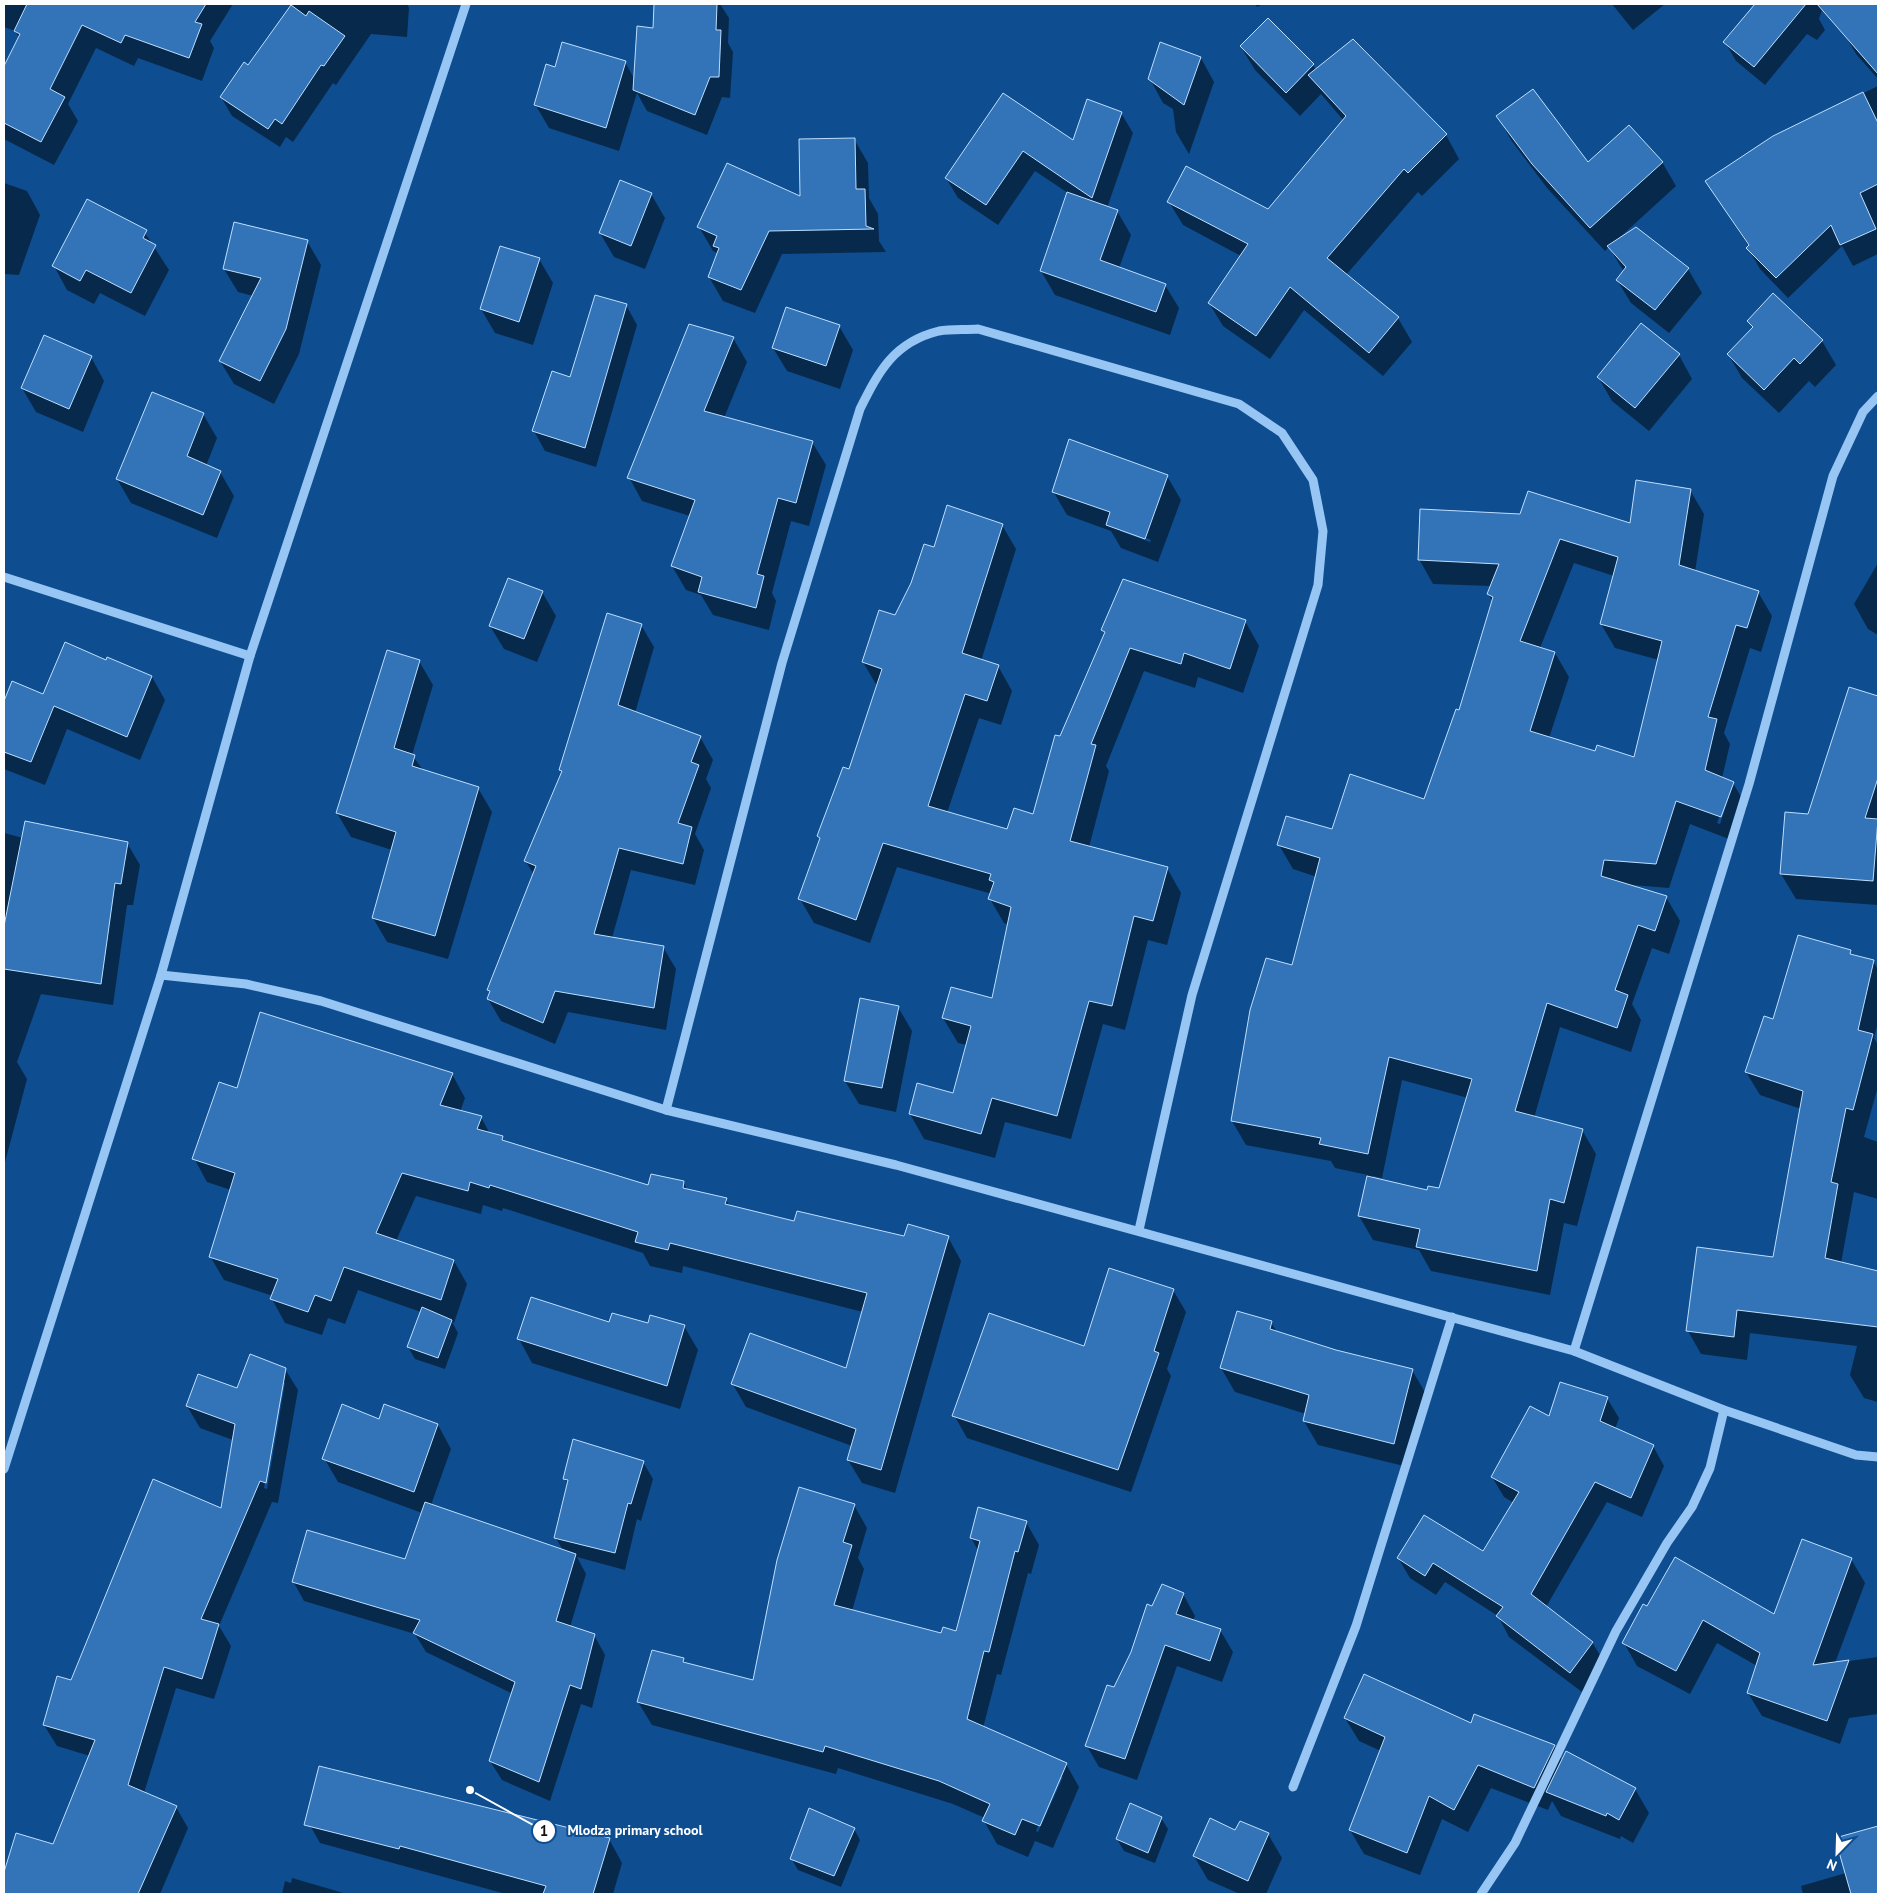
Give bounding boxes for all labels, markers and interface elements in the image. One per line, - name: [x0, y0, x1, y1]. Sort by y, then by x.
- callout: Mlodza primary school: [532, 1816, 712, 1845]
- text: 1: [540, 1821, 548, 1840]
- text: Mlodza primary school: [567, 1821, 703, 1839]
- north arrow: [1812, 1828, 1862, 1878]
- text: N: [1824, 1855, 1840, 1875]

